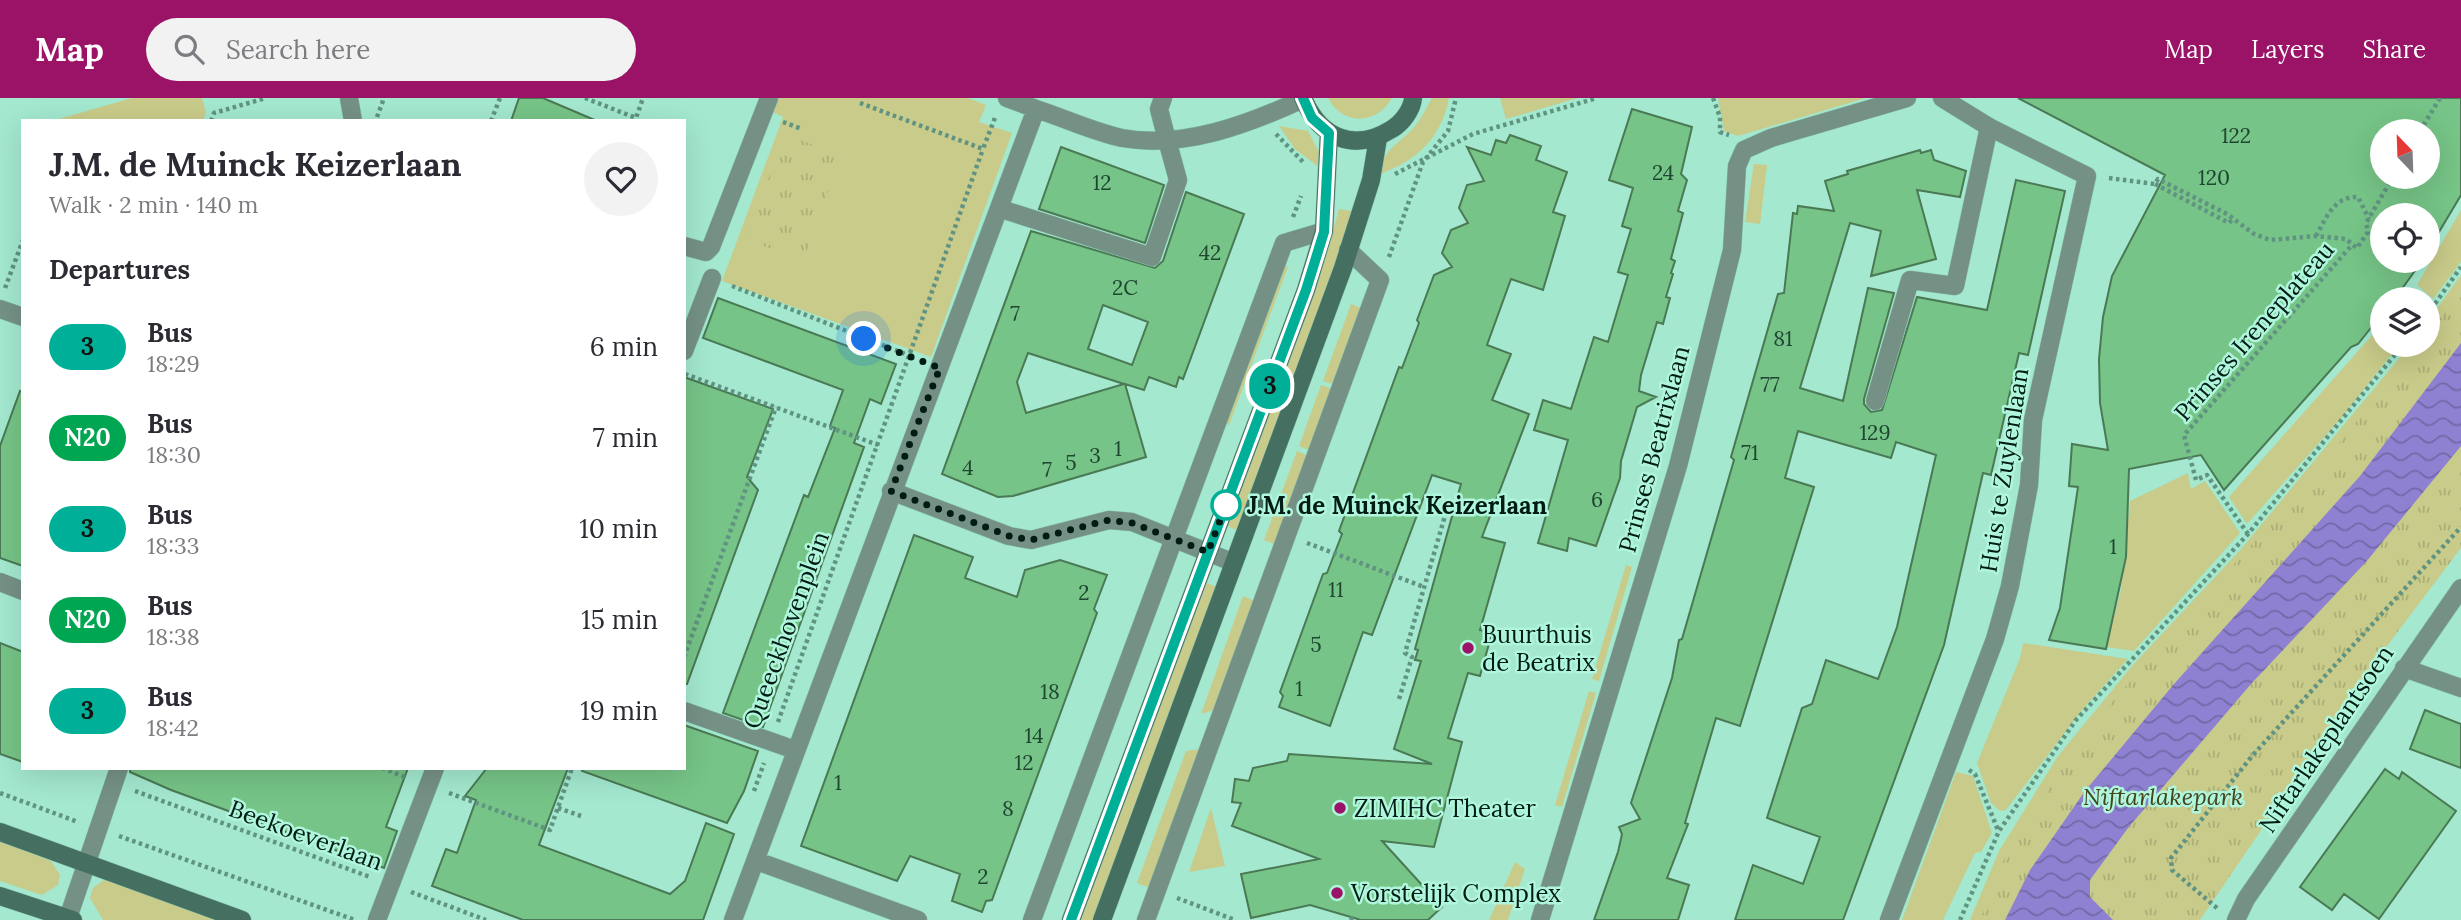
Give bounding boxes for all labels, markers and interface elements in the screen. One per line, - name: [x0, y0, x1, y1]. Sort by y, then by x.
- search box: [146, 18, 636, 81]
- text: Map: [35, 28, 104, 70]
- icon: search: [170, 30, 208, 68]
- text: Search here: [226, 33, 370, 66]
- text: Map: [2164, 34, 2213, 65]
- text: Layers: [2251, 34, 2324, 65]
- text: Share: [2362, 34, 2426, 65]
- north arrow: [2370, 119, 2440, 189]
- map controls: [2370, 119, 2440, 357]
- house number: 122: [2221, 122, 2251, 149]
- button: heart: [584, 142, 658, 216]
- text: J.M. de Muinck Keizerlaan: [49, 143, 462, 185]
- house number: 24: [1652, 159, 1674, 186]
- house number: 120: [2198, 164, 2230, 191]
- house number: 12: [1093, 169, 1111, 196]
- text: Walk · 2 min · 140 m: [49, 190, 258, 219]
- button: locate: [2370, 203, 2440, 273]
- street label: Prinses Ireneplateau: [2167, 235, 2341, 427]
- house number: 42: [1199, 239, 1221, 266]
- text: Departures: [49, 253, 190, 286]
- house number: 2C: [1112, 274, 1138, 301]
- button: layers: [2370, 287, 2440, 357]
- house number: 7: [1010, 300, 1020, 327]
- text: Bus: [147, 316, 193, 349]
- your location: [846, 321, 881, 356]
- house number: 81: [1773, 325, 1793, 352]
- text: 6 min: [590, 330, 658, 363]
- text: 3: [81, 331, 94, 362]
- street label: Prinses Beatrixlaan: [1611, 342, 1697, 556]
- text: 18:29: [147, 349, 200, 378]
- line badge: 3: [1247, 363, 1293, 409]
- street label: Huis te Zuylenlaan: [1973, 365, 2035, 575]
- text: 3: [1263, 370, 1277, 401]
- house number: 77: [1760, 371, 1780, 398]
- text: Bus: [147, 407, 193, 440]
- house number: 129: [1859, 419, 1891, 446]
- text: 7 min: [593, 421, 658, 454]
- text: N20: [64, 422, 111, 453]
- house number: 1: [1114, 435, 1122, 462]
- house number: 71: [1741, 439, 1759, 466]
- text: 18:30: [147, 440, 201, 469]
- house number: 3: [1089, 442, 1101, 469]
- house number: 5: [1065, 449, 1077, 476]
- house number: 4: [962, 454, 974, 481]
- house number: 7: [1042, 456, 1052, 483]
- house number: 6: [1591, 486, 1603, 513]
- marker: J.M. de Muinck Keizerlaan: [1211, 490, 1241, 520]
- place label: J.M. de Muinck Keizerlaan: [1247, 490, 1547, 521]
- text: Bus: [147, 498, 193, 531]
- text: 10 min: [579, 512, 658, 545]
- text: 3: [81, 513, 94, 544]
- street label: Queeckhovenplein: [736, 527, 836, 733]
- text: 18:33: [147, 531, 200, 560]
- house number: 1: [2109, 533, 2117, 560]
- house number: 11: [1328, 576, 1344, 603]
- house number: 2: [1078, 579, 1090, 606]
- text: Bus: [147, 589, 193, 622]
- text: 15 min: [581, 603, 658, 636]
- text: N20: [64, 604, 111, 635]
- place label: Buurthuis de Beatrix: [1482, 619, 1595, 678]
- text: 18:38: [147, 622, 200, 651]
- house number: 5: [1310, 631, 1322, 658]
- street label: Niftarlakeplantsoen: [2252, 639, 2400, 839]
- marker: Buurthuis de Beatrix: [1460, 640, 1476, 656]
- house number: 1: [1295, 675, 1303, 702]
- house number: 18: [1040, 678, 1060, 705]
- text: Bus: [147, 680, 193, 713]
- text: 19 min: [580, 694, 658, 727]
- text: 3: [81, 695, 94, 726]
- text: 18:42: [147, 713, 199, 742]
- house number: 14: [1024, 722, 1044, 749]
- house number: 12: [1015, 749, 1033, 776]
- house number: 1: [834, 769, 842, 796]
- park label: Niftarlakepark: [2083, 781, 2243, 812]
- street label: Beekoeverlaan: [225, 793, 387, 877]
- place label: ZIMIHC Theater: [1354, 793, 1537, 824]
- house number: 8: [1002, 795, 1014, 822]
- marker: ZIMIHC Theater: [1332, 800, 1348, 816]
- house number: 2: [977, 863, 989, 890]
- place label: Vorstelijk Complex: [1350, 878, 1561, 909]
- marker: Vorstelijk Complex: [1329, 885, 1345, 901]

